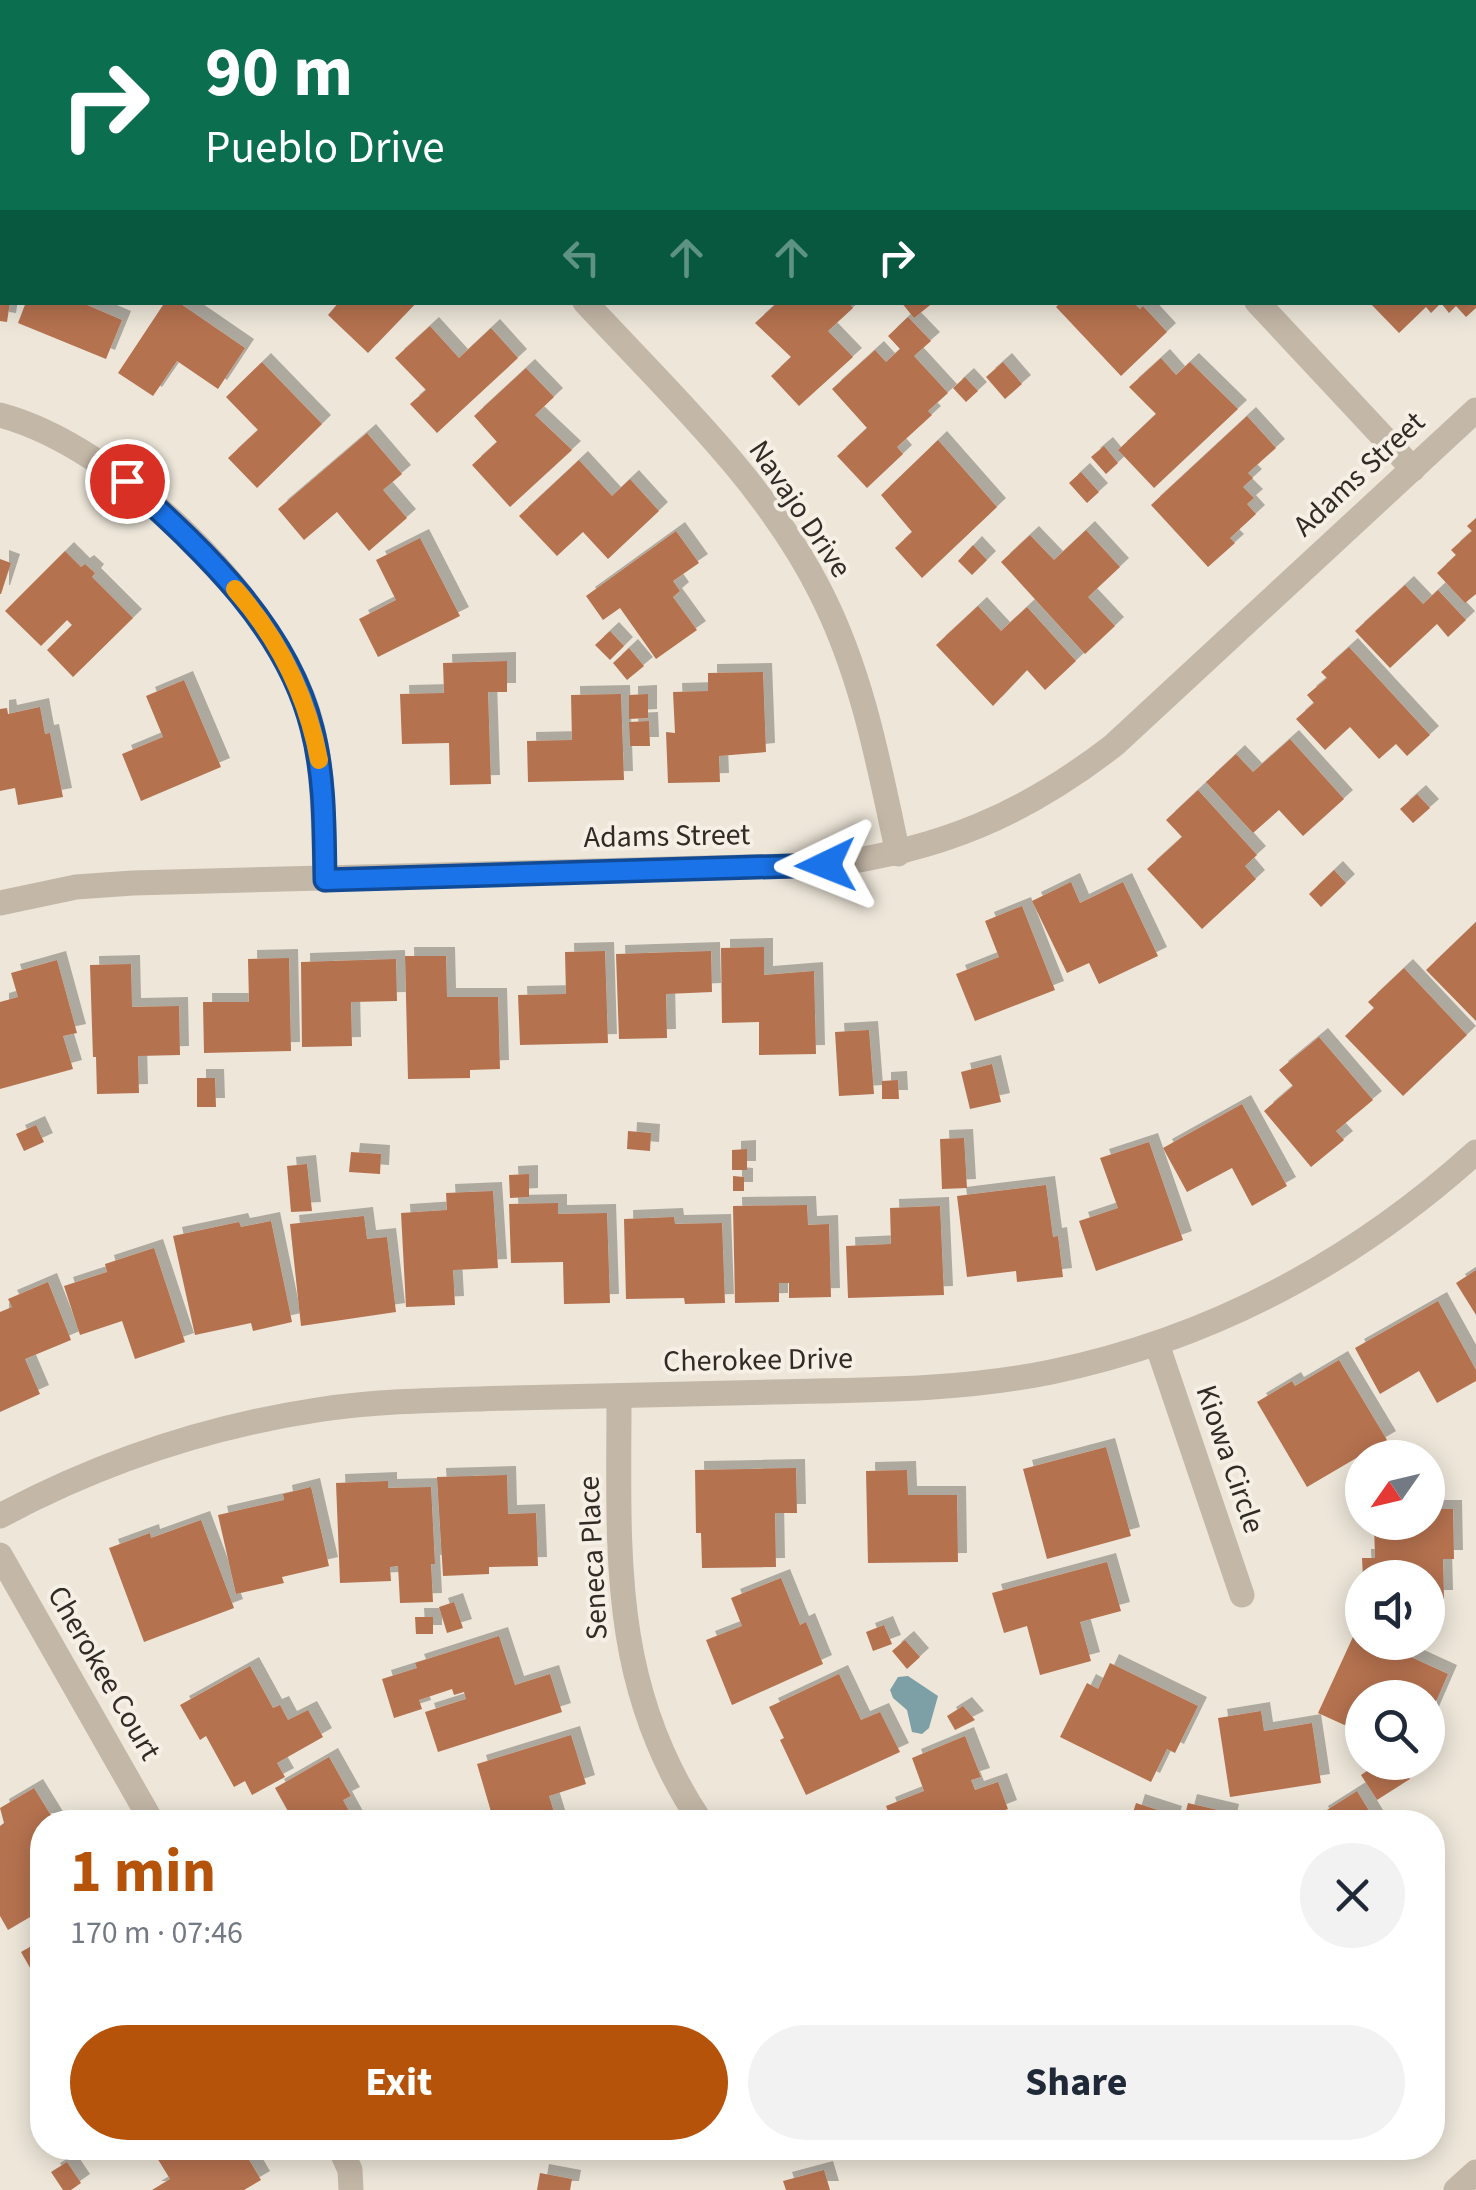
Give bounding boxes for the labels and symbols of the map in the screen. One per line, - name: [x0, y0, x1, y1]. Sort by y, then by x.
- street label: Adams Street: [1283, 401, 1435, 547]
- street label: Navajo Drive: [738, 432, 862, 586]
- pin: [85, 439, 170, 524]
- street label: Adams Street: [583, 813, 751, 859]
- position arrow: [774, 813, 878, 917]
- street label: Cherokee Drive: [663, 1337, 853, 1383]
- street label: Kiowa Circle: [1185, 1379, 1275, 1539]
- north arrow: [1345, 1440, 1445, 1540]
- street label: Seneca Place: [567, 1475, 619, 1641]
- street label: Cherokee Court: [37, 1578, 171, 1768]

